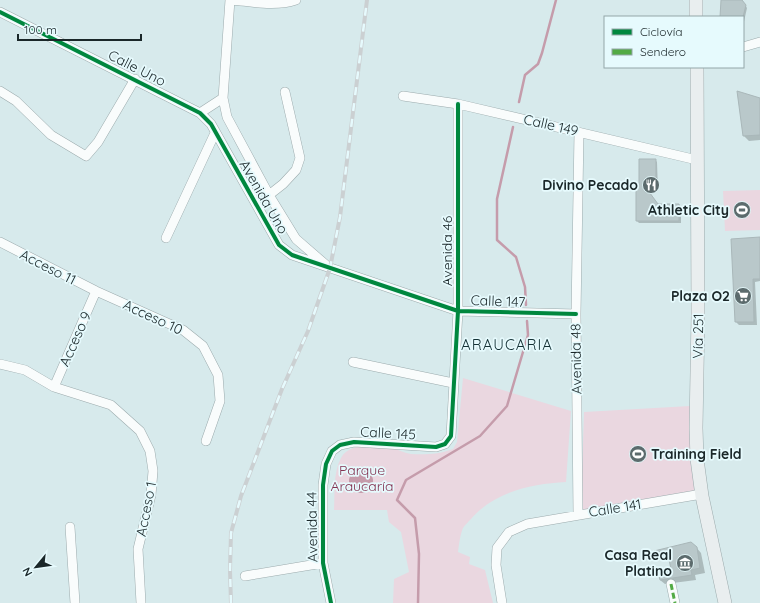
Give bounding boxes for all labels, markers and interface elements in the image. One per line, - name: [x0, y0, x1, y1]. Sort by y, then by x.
- scale bar: [18, 16, 141, 42]
- legend: [604, 16, 744, 68]
- text: 100 m: [24, 22, 57, 37]
- text: Ciclovía: [640, 24, 683, 39]
- text: Sendero: [640, 44, 686, 59]
- street label: Calle Uno: [105, 46, 169, 90]
- street label: Calle 149: [522, 110, 580, 140]
- street label: Avenida Uno: [236, 157, 292, 237]
- restaurant icon: Divino Pecado: [641, 175, 661, 195]
- place label: Divino Pecado: [542, 176, 638, 194]
- sports icon: Athletic City: [732, 200, 752, 220]
- place label: Athletic City: [648, 201, 729, 219]
- street label: Avenida 46: [438, 215, 456, 286]
- street label: Acceso 11: [17, 245, 79, 289]
- supermarket icon: Plaza O2: [733, 286, 753, 306]
- place label: Plaza O2: [671, 287, 730, 305]
- street label: Calle 147: [470, 291, 526, 311]
- street label: Acceso 10: [120, 295, 186, 339]
- street label: Acceso 9: [55, 309, 95, 369]
- street label: Vía 251: [689, 313, 707, 359]
- street label: Avenida 48: [566, 323, 586, 395]
- district label: ARAUCARIA: [461, 335, 553, 354]
- street label: Calle 145: [360, 423, 416, 443]
- sports icon: Training Field: [628, 444, 648, 464]
- place label: Training Field: [651, 445, 742, 463]
- park label: Parque Araucaría: [330, 461, 394, 495]
- street label: Acceso 1: [132, 480, 160, 538]
- street label: Avenida 44: [302, 492, 322, 562]
- street label: Calle 141: [587, 495, 643, 521]
- place label: Casa Real Platino: [604, 546, 672, 580]
- north arrow: [16, 547, 56, 587]
- museum icon: Casa Real Platino: [675, 553, 695, 573]
- text: N: [19, 565, 35, 579]

